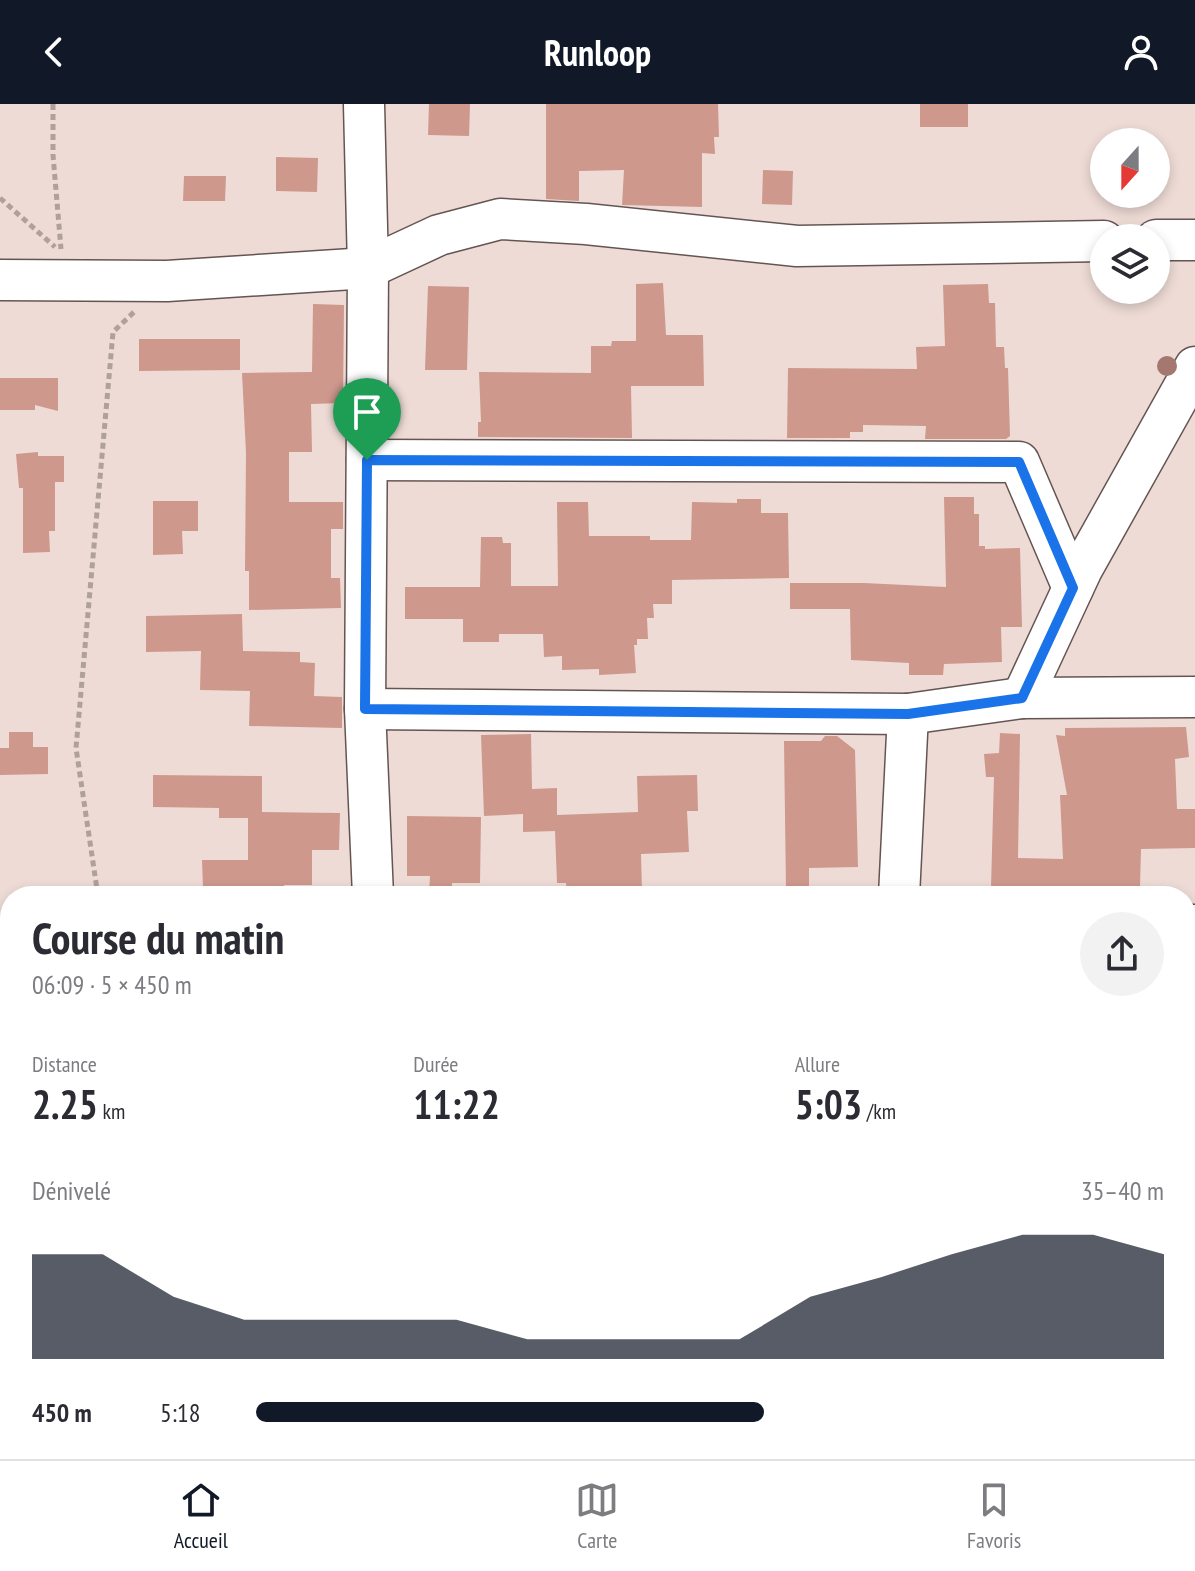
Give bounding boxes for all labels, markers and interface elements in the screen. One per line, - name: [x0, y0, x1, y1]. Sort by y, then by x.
- text: Runloop: [544, 29, 651, 76]
- icon: back: [32, 30, 76, 74]
- icon: person: [1119, 30, 1163, 74]
- north arrow: [1090, 128, 1170, 208]
- map controls: [1090, 128, 1170, 304]
- button: layers: [1090, 224, 1170, 304]
- pin: [333, 378, 401, 460]
- icon: arrive: [345, 390, 389, 434]
- text: Course du matin: [32, 909, 284, 966]
- button: share: [1080, 912, 1164, 996]
- text: 06:09 · 5 × 450 m: [32, 968, 192, 1001]
- text: Distance: [32, 1050, 97, 1078]
- text: Durée: [413, 1050, 458, 1078]
- text: Allure: [795, 1050, 840, 1078]
- text: 2.25: [32, 1078, 98, 1130]
- text: 11:22: [413, 1078, 500, 1130]
- text: 5:03: [795, 1078, 862, 1130]
- text: km: [98, 1097, 125, 1125]
- text: /km: [862, 1097, 896, 1125]
- text: Dénivelé: [32, 1174, 111, 1207]
- text: 35–40 m: [1081, 1174, 1164, 1207]
- text: 450 m: [32, 1396, 92, 1429]
- text: 5:18: [160, 1396, 200, 1429]
- tab: Accueil: [174, 1478, 228, 1554]
- tab: Carte: [575, 1478, 619, 1554]
- tab: Favoris: [967, 1478, 1021, 1554]

